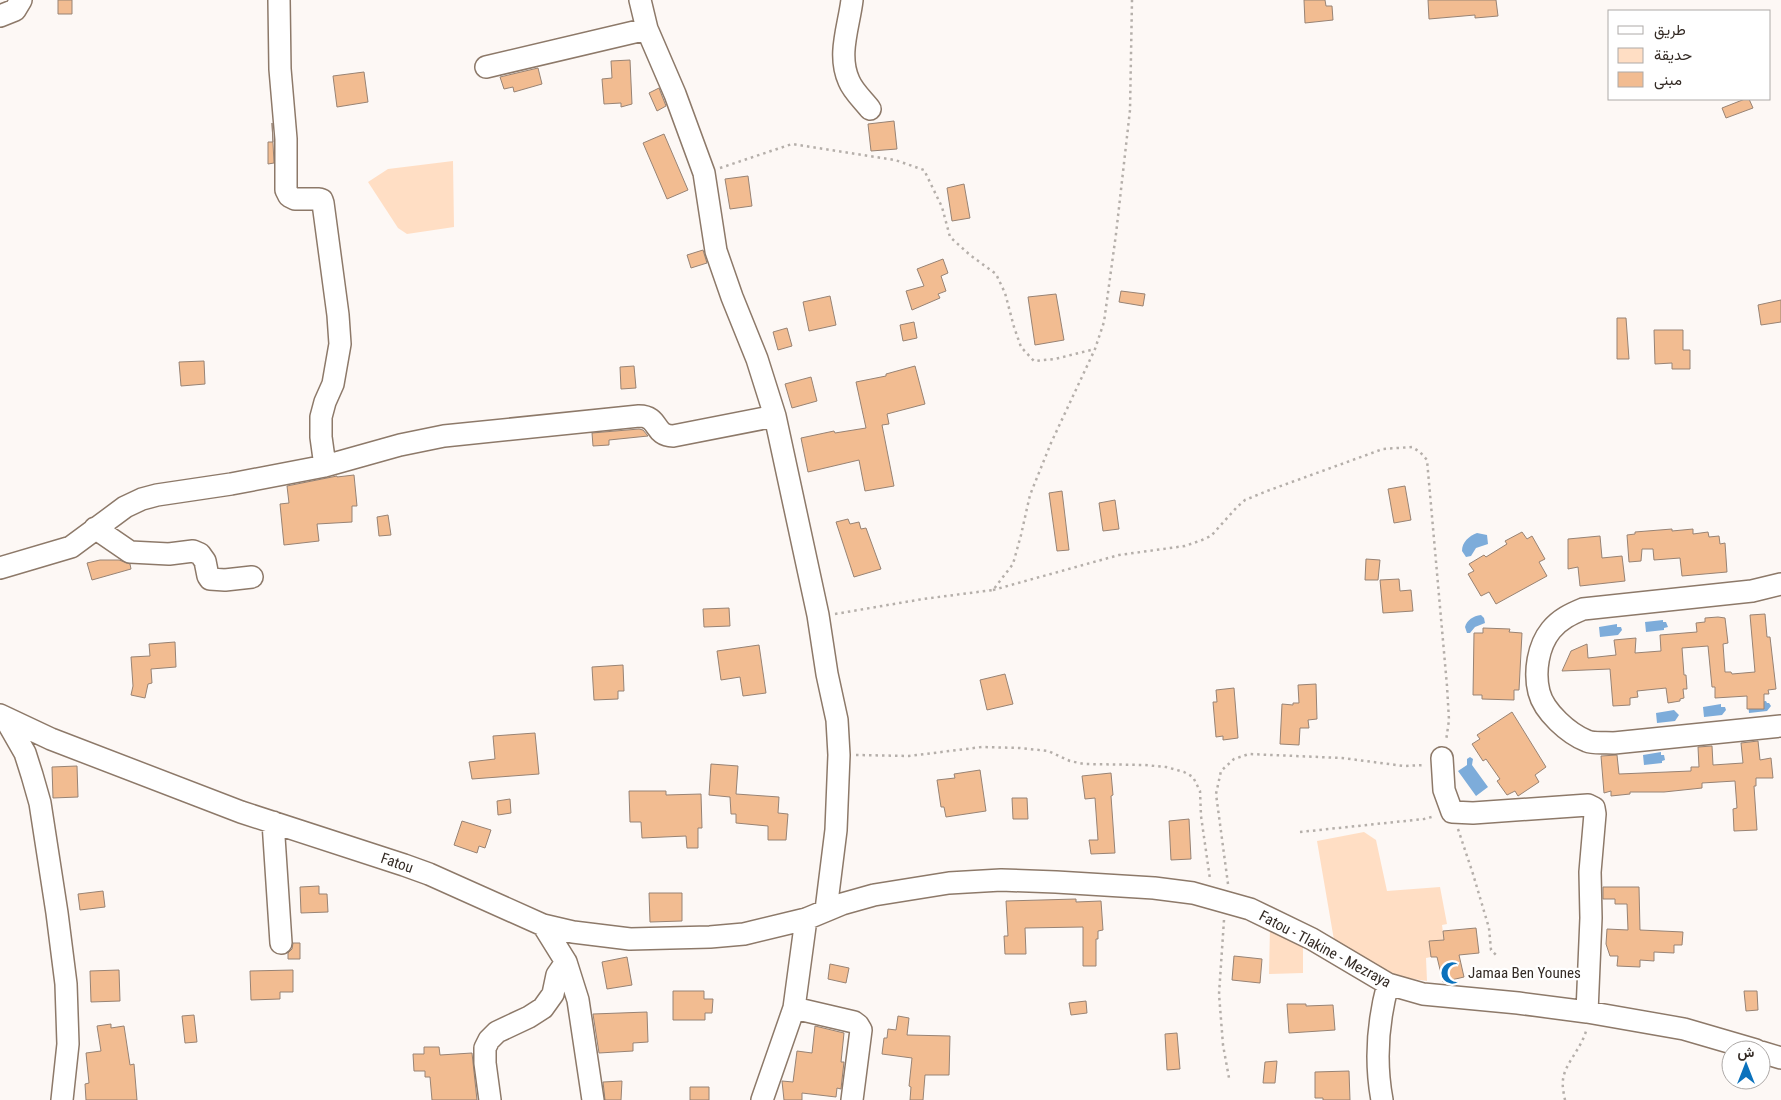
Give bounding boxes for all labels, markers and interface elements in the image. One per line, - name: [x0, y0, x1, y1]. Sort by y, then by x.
- legend: [1608, 10, 1771, 100]
- text: طريق: [1654, 21, 1686, 40]
- text: حديقة: [1654, 46, 1692, 64]
- text: مبنى: [1654, 71, 1682, 90]
- street label: Fatou: [378, 849, 416, 877]
- street label: Fatou - Tlakine - Mezraya: [1256, 907, 1394, 991]
- mosque icon: Jamaa Ben Younes: [1439, 960, 1465, 986]
- place label: Jamaa Ben Younes: [1468, 964, 1581, 982]
- north arrow: [1721, 1040, 1771, 1090]
- text: ش: [1738, 1044, 1755, 1061]

